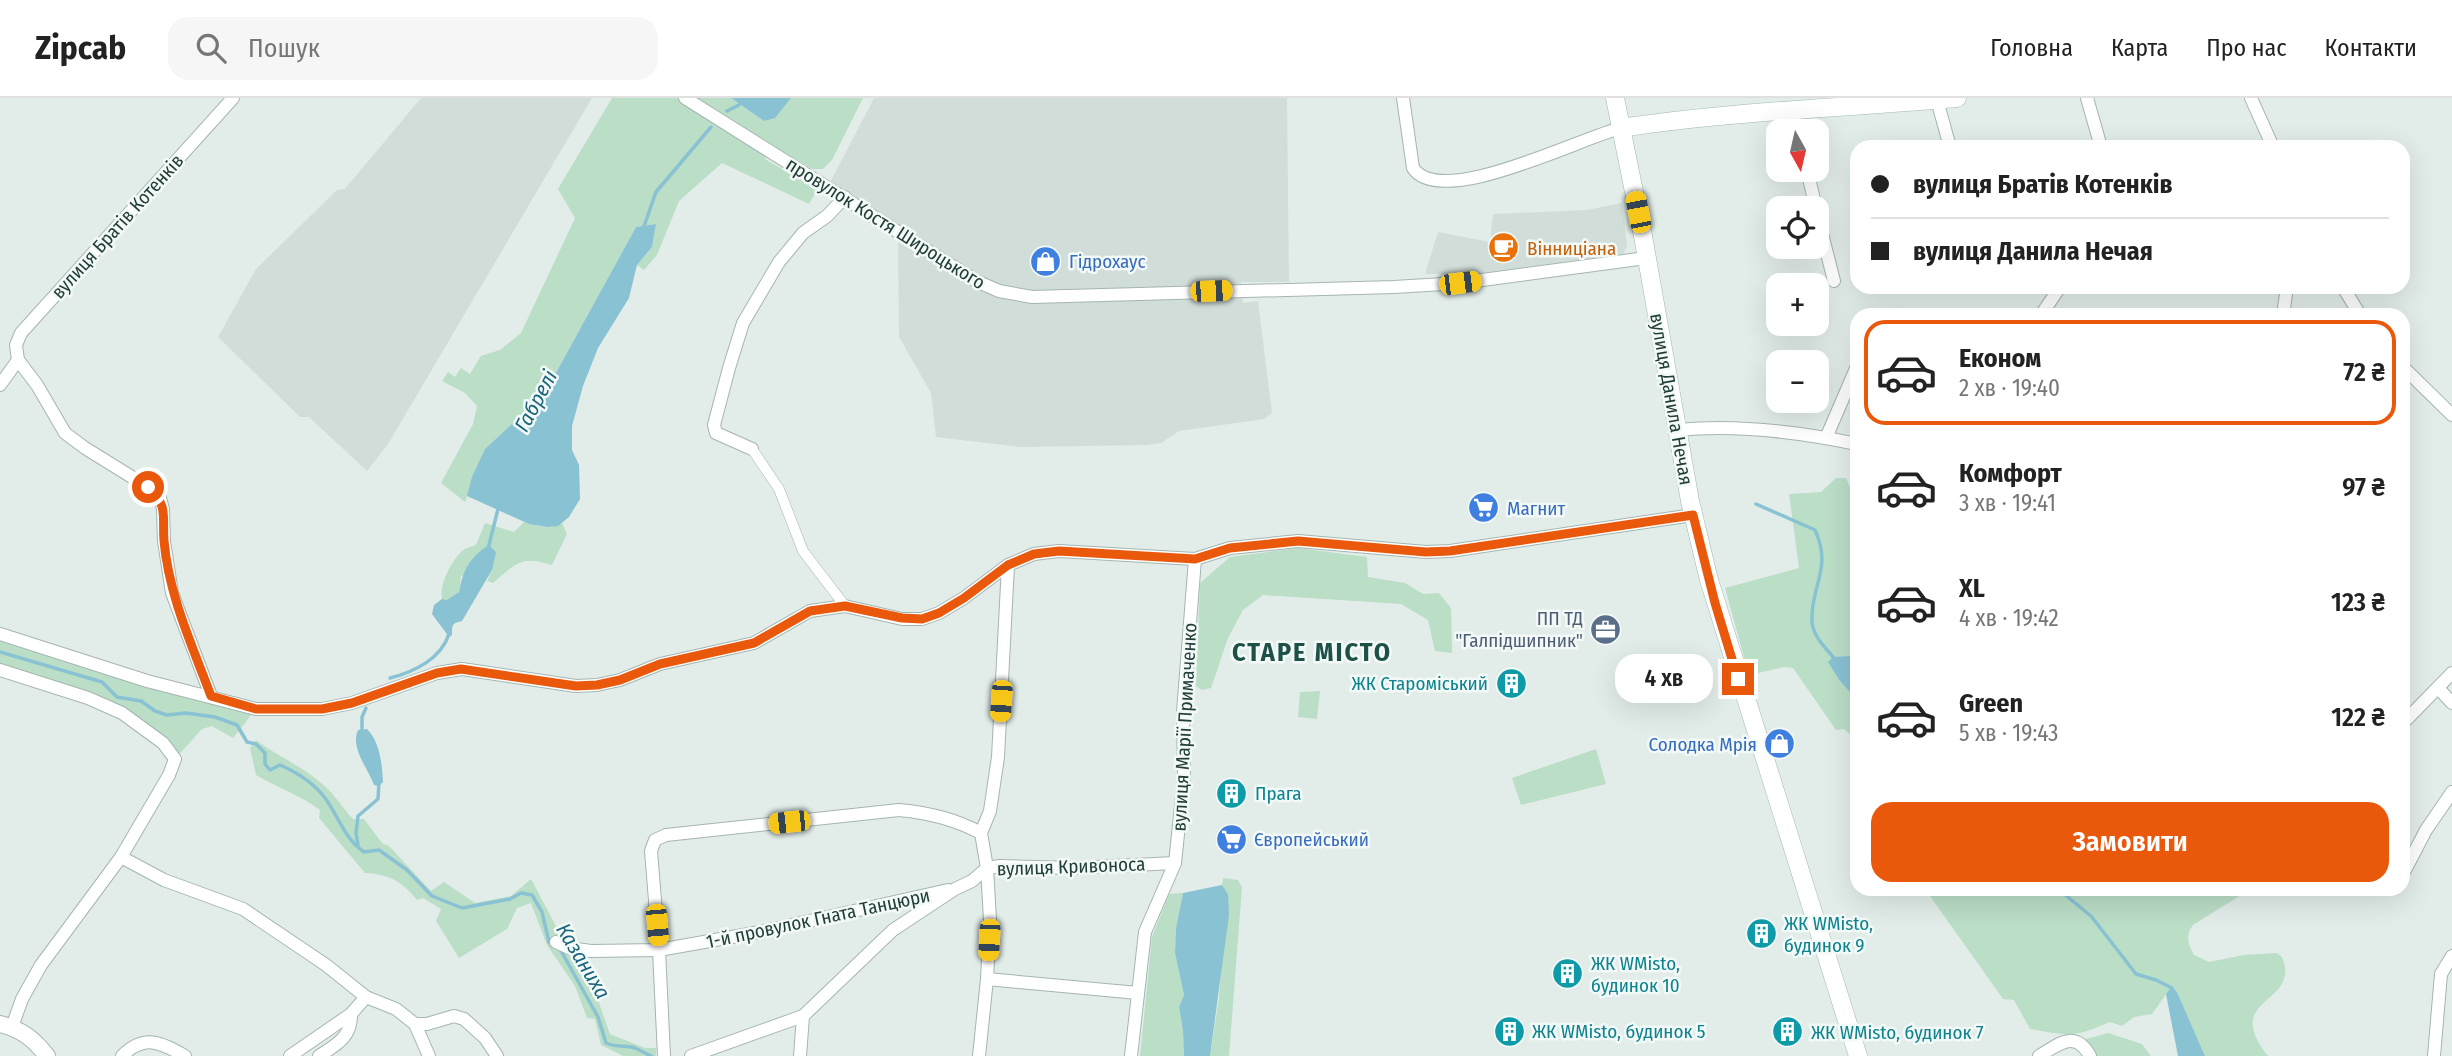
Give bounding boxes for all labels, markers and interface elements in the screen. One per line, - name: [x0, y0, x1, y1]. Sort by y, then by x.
- search box: [168, 17, 658, 80]
- text: Zipcab: [35, 28, 126, 68]
- icon: search: [192, 29, 230, 67]
- text: Пошук: [248, 33, 320, 64]
- text: Головна: [1990, 34, 2073, 62]
- text: Карта: [2111, 34, 2168, 62]
- text: Про нас: [2206, 34, 2287, 62]
- text: Контакти: [2325, 34, 2417, 62]
- north arrow: [1766, 119, 1829, 182]
- map controls: [1766, 119, 1829, 413]
- street label: вулиця Братів Котенків: [47, 149, 188, 303]
- street label: провулок Костя Широцького: [782, 153, 990, 294]
- text: вулиця Братів Котенків: [1913, 169, 2173, 200]
- car: [1624, 189, 1653, 235]
- button: locate: [1766, 196, 1829, 259]
- cafe icon: Вінниціана: [1487, 231, 1521, 265]
- text: вулиця Данила Нечая: [1913, 236, 2153, 267]
- place label: Вінниціана: [1527, 237, 1616, 260]
- shop icon: Гідрохаус: [1029, 244, 1063, 278]
- place label: Гідрохаус: [1069, 250, 1146, 273]
- car: [1438, 270, 1483, 296]
- button: +: [1766, 273, 1829, 336]
- car: [1190, 280, 1233, 302]
- street label: вулиця Данила Нечая: [1645, 311, 1698, 487]
- icon: car: [1875, 341, 1938, 404]
- text: Економ: [1959, 343, 2041, 374]
- button: −: [1766, 350, 1829, 413]
- text: 72 ₴: [2343, 357, 2385, 388]
- water label: Габрелі: [509, 365, 563, 436]
- text: 2 хв · 19:40: [1959, 374, 2060, 402]
- icon: car: [1875, 456, 1938, 519]
- text: Комфорт: [1959, 458, 2062, 489]
- route start: [132, 471, 164, 503]
- text: 97 ₴: [2342, 472, 2385, 503]
- text: 3 хв · 19:41: [1959, 489, 2056, 517]
- supermarket icon: Магнит: [1467, 491, 1501, 525]
- place label: Магнит: [1507, 497, 1566, 520]
- icon: car: [1875, 571, 1938, 634]
- text: XL: [1959, 573, 1985, 604]
- text: 123 ₴: [2331, 587, 2385, 618]
- text: 4 хв · 19:42: [1959, 604, 2059, 632]
- place label: ПП ТД "Галпідшипник": [1455, 607, 1583, 652]
- office icon: ПП ТД "Галпідшипник": [1589, 612, 1623, 646]
- street label: вулиця Марії Примаченко: [1168, 622, 1201, 832]
- district label: СТАРЕ МІСТО: [1232, 637, 1392, 668]
- callout: 4 хв: [1616, 654, 1714, 704]
- route end: [1722, 663, 1754, 695]
- text: 4 хв: [1645, 664, 1683, 692]
- building icon: ЖК Староміський: [1494, 666, 1528, 700]
- place label: ЖК Староміський: [1352, 672, 1488, 695]
- car: [990, 679, 1013, 723]
- icon: car: [1875, 686, 1938, 749]
- text: Green: [1959, 688, 2023, 719]
- text: 122 ₴: [2331, 702, 2385, 733]
- text: 5 хв · 19:43: [1959, 719, 2058, 747]
- shop icon: Солодка Мрія: [1763, 727, 1797, 761]
- place label: Солодка Мрія: [1649, 733, 1757, 756]
- building icon: Прага: [1215, 776, 1249, 810]
- place label: Прага: [1255, 782, 1302, 805]
- button: Замовити: [1871, 802, 2389, 882]
- car: [768, 809, 811, 835]
- supermarket icon: Європейський: [1214, 822, 1248, 856]
- place label: Європейський: [1254, 828, 1369, 851]
- street label: вулиця Кривоноса: [996, 852, 1146, 881]
- street label: 1-й провулок Гната Танцюри: [704, 884, 932, 953]
- car: [645, 903, 670, 947]
- place label: ЖК WMisto, будинок 9: [1784, 912, 1873, 957]
- building icon: ЖК WMisto, будинок 9: [1744, 917, 1778, 951]
- water label: Казаниха: [550, 918, 616, 1004]
- car: [978, 918, 1001, 962]
- place label: ЖК WMisto, будинок 10: [1591, 952, 1680, 997]
- building icon: ЖК WMisto, будинок 10: [1551, 957, 1585, 991]
- building icon: ЖК WMisto, будинок 5: [1492, 1014, 1526, 1048]
- building icon: ЖК WMisto, будинок 7: [1771, 1015, 1805, 1049]
- place label: ЖК WMisto, будинок 5: [1532, 1020, 1706, 1043]
- place label: ЖК WMisto, будинок 7: [1811, 1021, 1984, 1044]

